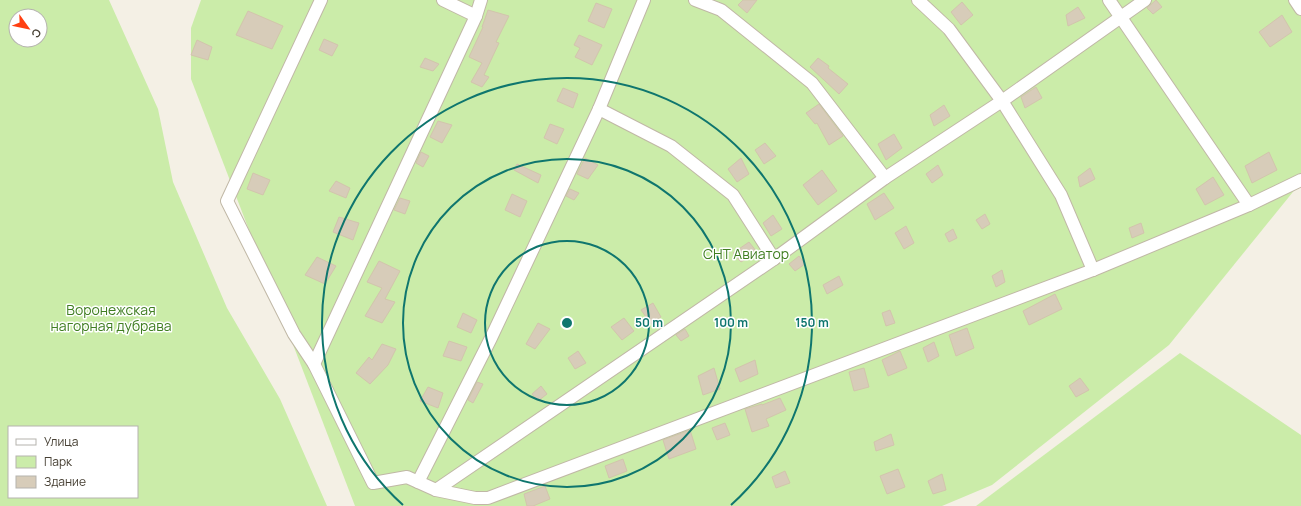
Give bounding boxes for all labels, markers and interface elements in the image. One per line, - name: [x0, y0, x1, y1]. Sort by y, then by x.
- north arrow: [8, 8, 48, 48]
- text: С: [28, 26, 45, 41]
- park label: СНТ Авиатор: [703, 244, 789, 263]
- park label: Воронежская нагорная дубрава: [51, 300, 171, 335]
- text: 50 m: [635, 314, 663, 331]
- text: 100 m: [714, 314, 748, 331]
- text: 150 m: [795, 314, 829, 331]
- centre of rings: [560, 316, 574, 330]
- legend: [8, 426, 138, 498]
- text: Улица: [44, 433, 78, 450]
- text: Парк: [44, 453, 73, 470]
- text: Здание: [44, 473, 86, 490]

